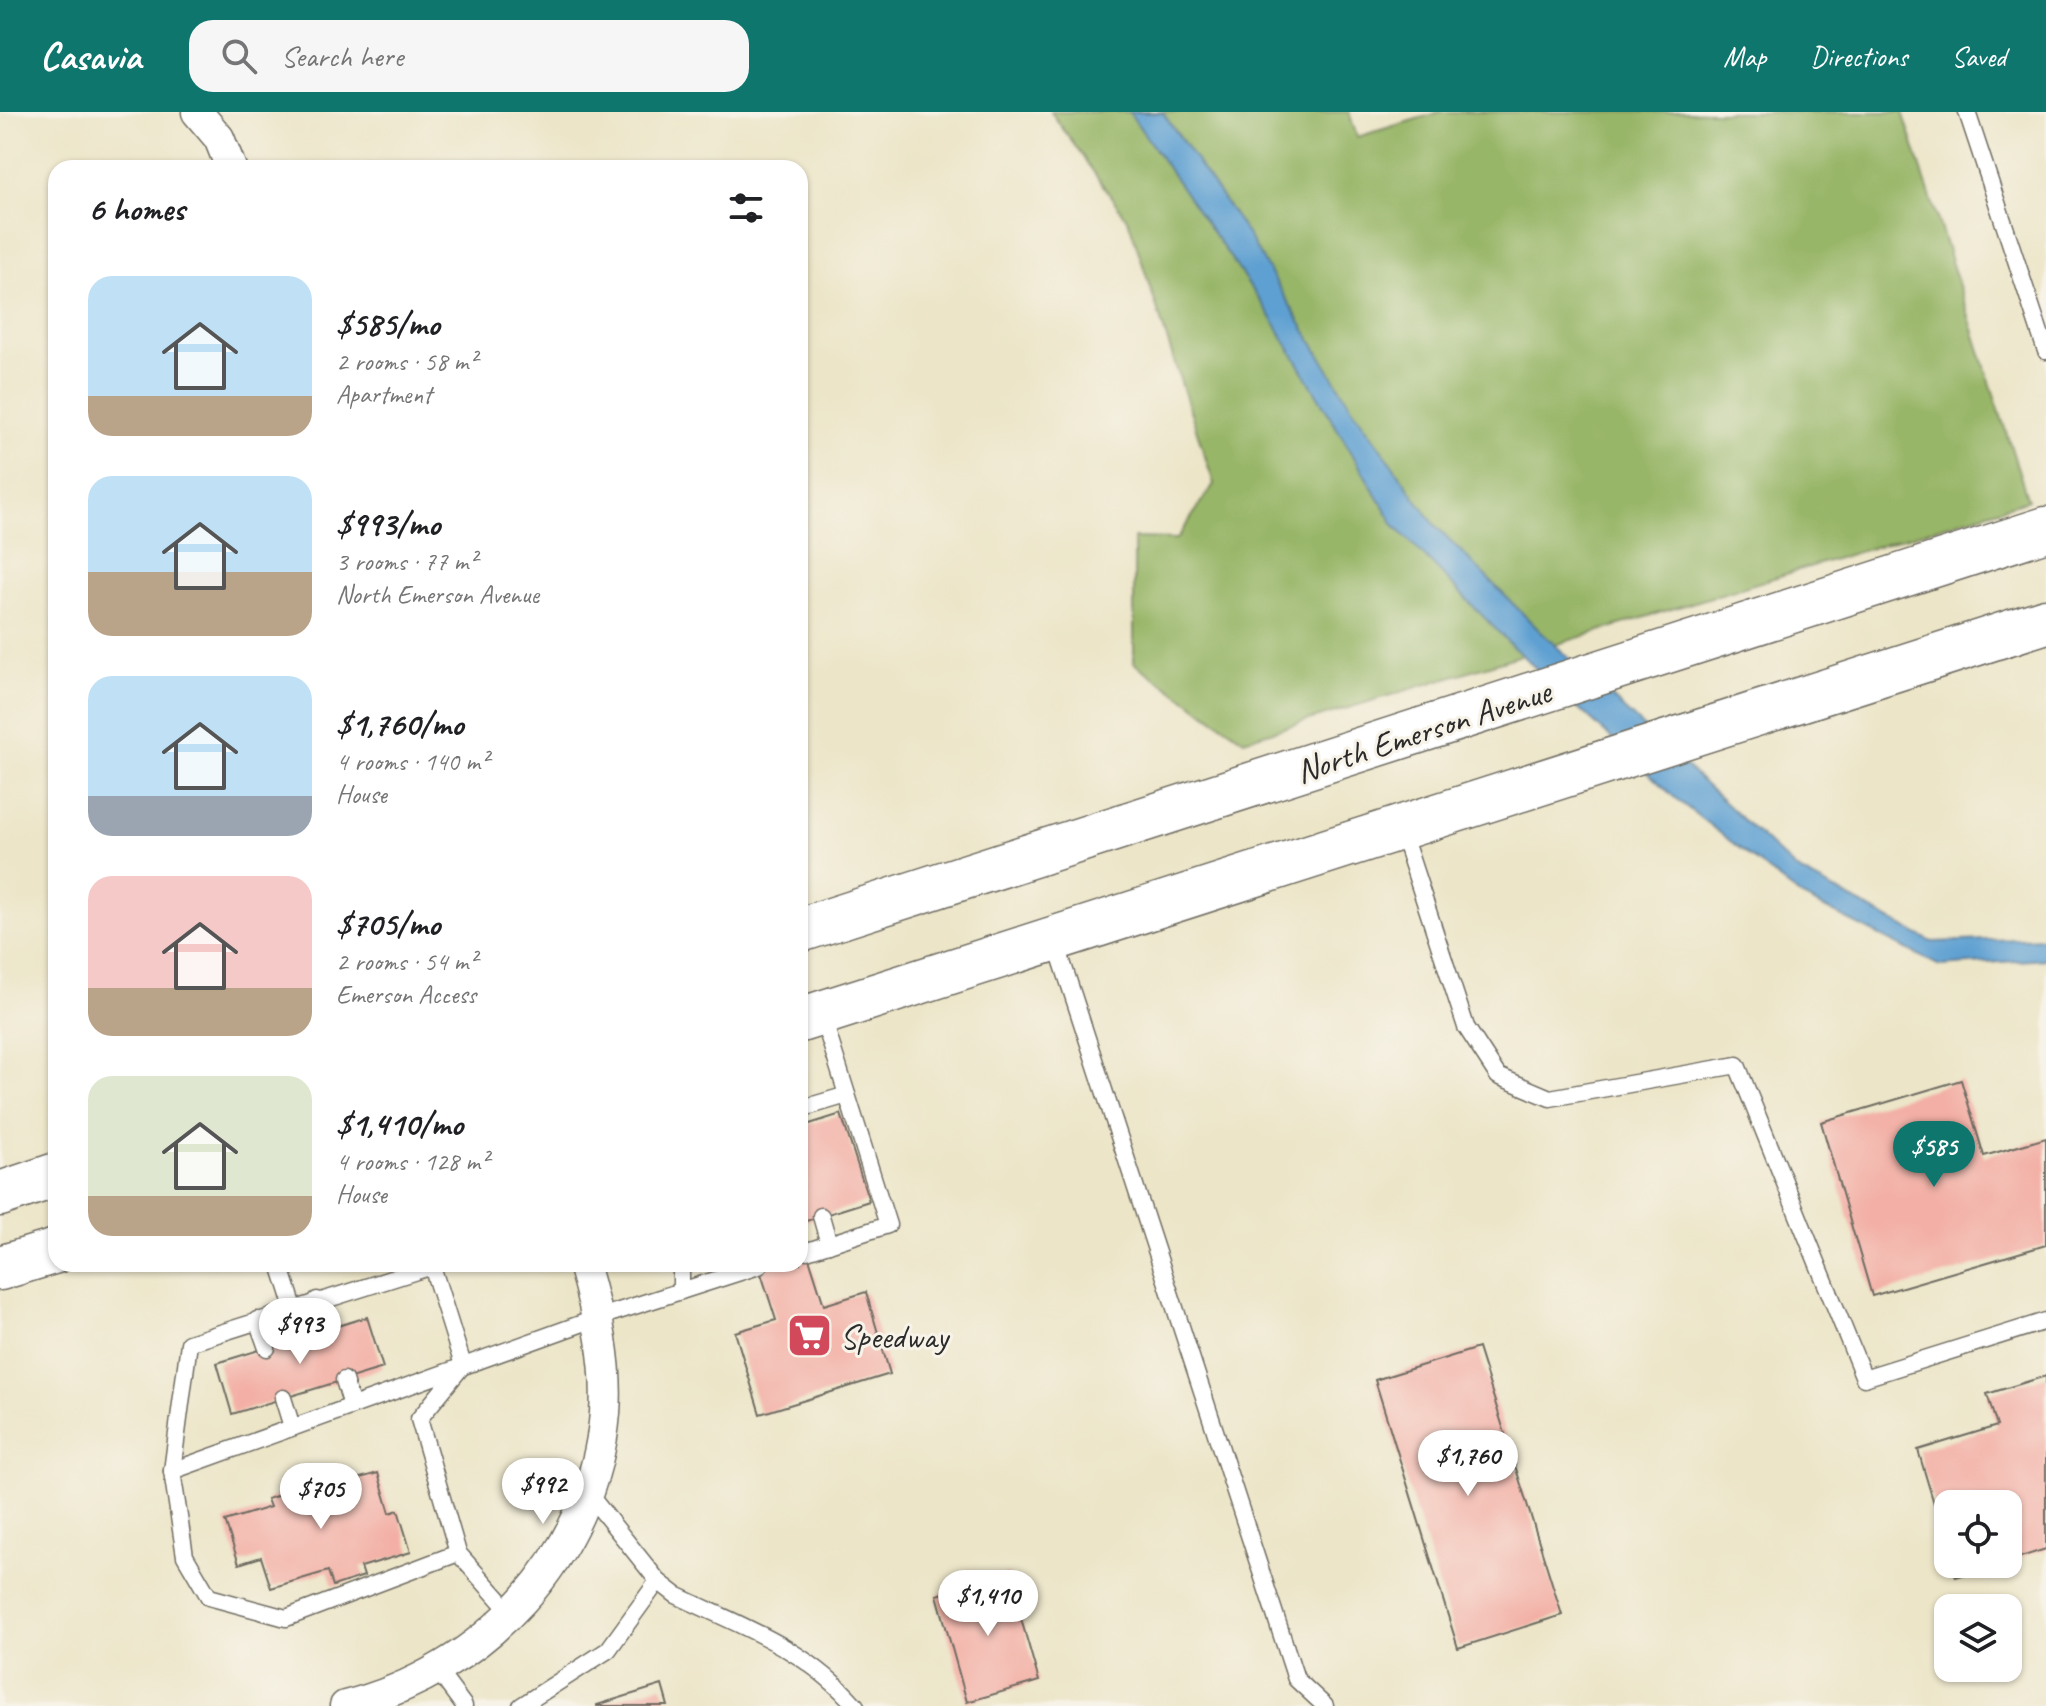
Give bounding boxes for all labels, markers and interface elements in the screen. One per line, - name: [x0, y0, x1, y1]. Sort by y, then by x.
- search box: [189, 20, 749, 92]
- text: Casavia: [40, 33, 141, 80]
- icon: search: [217, 34, 261, 78]
- text: Search here: [281, 37, 403, 75]
- text: Map: [1723, 39, 1766, 74]
- text: Directions: [1810, 39, 1908, 74]
- text: Saved: [1952, 39, 2006, 74]
- icon: filters: [724, 186, 768, 230]
- text: 6 homes: [88, 187, 185, 230]
- text: $585/mo: [336, 302, 440, 345]
- icon: home: [152, 308, 248, 404]
- text: 2 rooms · 58 m²: [336, 345, 477, 378]
- text: Apartment: [336, 378, 432, 411]
- text: $993/mo: [336, 502, 440, 545]
- icon: home: [152, 508, 248, 604]
- text: 3 rooms · 77 m²: [336, 545, 477, 578]
- text: North Emerson Avenue: [336, 578, 539, 611]
- street label: North Emerson Avenue: [1290, 669, 1558, 792]
- text: $1,760/mo: [336, 702, 463, 745]
- icon: home: [152, 708, 248, 804]
- text: 4 rooms · 140 m²: [336, 745, 488, 778]
- text: House: [336, 778, 387, 811]
- text: $705/mo: [336, 902, 440, 945]
- icon: home: [152, 908, 248, 1004]
- text: 2 rooms · 54 m²: [336, 945, 477, 978]
- text: Emerson Access: [336, 978, 476, 1011]
- text: $1,410/mo: [336, 1102, 463, 1145]
- icon: home: [152, 1108, 248, 1204]
- pin: $585: [1887, 1121, 1981, 1189]
- text: $585: [1911, 1130, 1957, 1163]
- text: 4 rooms · 128 m²: [336, 1145, 488, 1178]
- text: House: [336, 1178, 387, 1211]
- pin: $993: [253, 1298, 347, 1366]
- text: $993: [277, 1307, 323, 1340]
- supermarket icon: Speedway: [785, 1312, 833, 1360]
- place label: Speedway: [840, 1315, 950, 1358]
- pin: $1,760: [1403, 1430, 1533, 1498]
- text: $1,760: [1436, 1439, 1500, 1472]
- pin: $992: [496, 1458, 590, 1526]
- pin: $705: [274, 1463, 368, 1531]
- text: $992: [520, 1467, 566, 1500]
- text: $705: [298, 1472, 344, 1505]
- map controls: [1934, 1490, 2022, 1682]
- button: locate: [1934, 1490, 2022, 1578]
- pin: $1,410: [923, 1570, 1053, 1638]
- text: $1,410: [956, 1579, 1020, 1612]
- button: layers: [1934, 1594, 2022, 1682]

